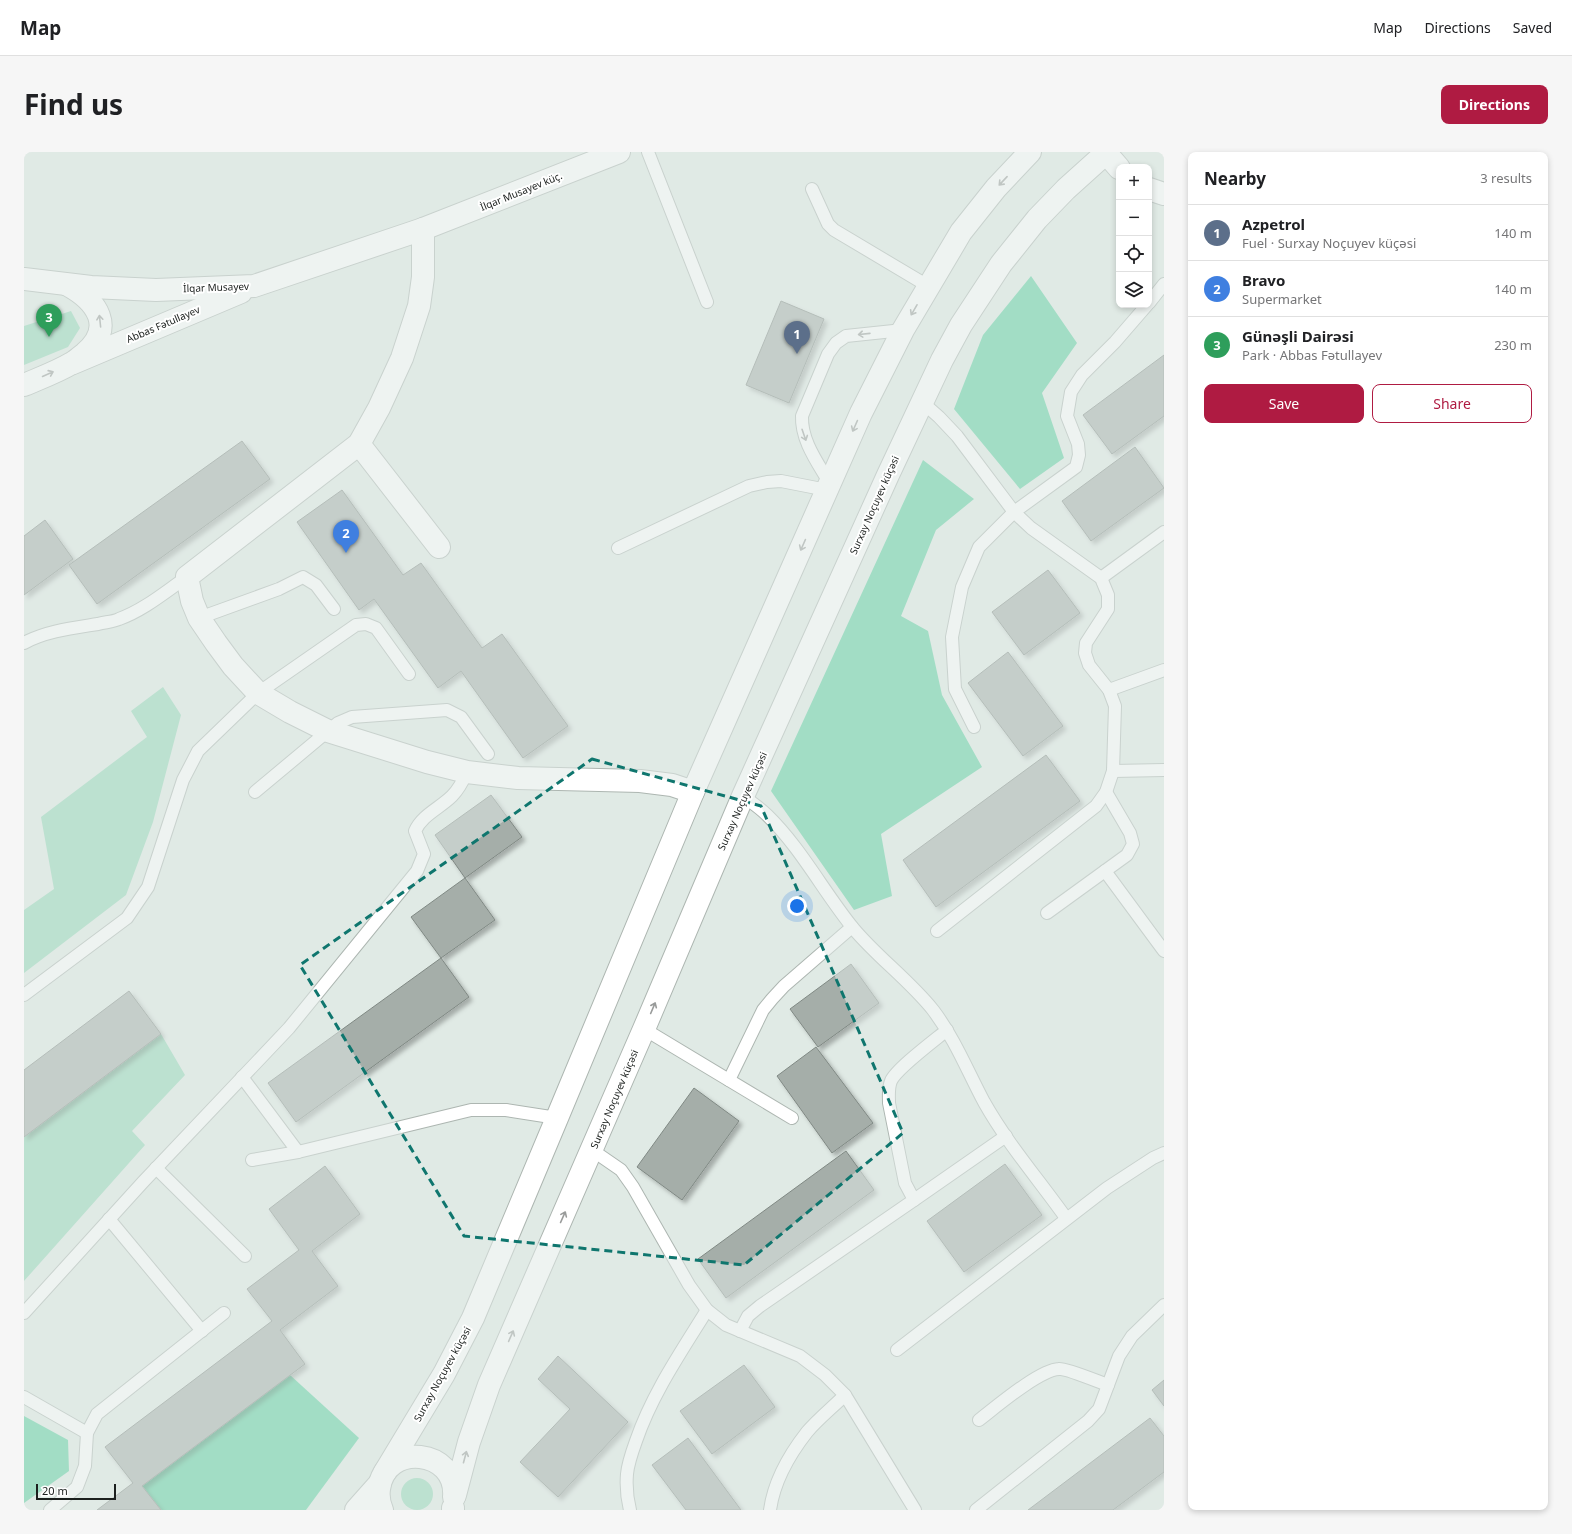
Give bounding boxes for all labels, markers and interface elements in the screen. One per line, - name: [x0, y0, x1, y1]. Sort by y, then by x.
- text: Map: [20, 15, 61, 41]
- text: Map: [1373, 18, 1402, 37]
- text: Directions: [1424, 18, 1491, 37]
- text: Saved: [1513, 18, 1552, 37]
- text: Find us: [24, 85, 123, 123]
- button: Directions: [1441, 85, 1548, 124]
- map controls: [1116, 164, 1152, 308]
- button: +: [1116, 164, 1152, 200]
- text: Nearby: [1204, 167, 1266, 190]
- street label: İlqar Musayev küç.: [478, 168, 564, 214]
- text: 3 results: [1480, 169, 1532, 187]
- one-way arrow: [999, 175, 1008, 186]
- button: −: [1116, 200, 1152, 236]
- text: Azpetrol: [1242, 214, 1305, 234]
- text: 1: [1213, 224, 1221, 242]
- text: 140 m: [1494, 224, 1532, 242]
- text: Fuel · Surxay Noçuyev küçəsi: [1242, 234, 1416, 252]
- button: locate: [1116, 236, 1152, 272]
- text: Bravo: [1242, 270, 1285, 290]
- button: layers: [1116, 272, 1152, 308]
- street label: İlqar Musayev: [183, 279, 250, 295]
- text: 2: [1213, 280, 1221, 298]
- text: 140 m: [1494, 280, 1532, 298]
- text: Supermarket: [1242, 290, 1322, 308]
- street label: Abbas Fətullayev: [124, 302, 203, 346]
- pin: 3: [36, 304, 62, 337]
- one-way arrow: [910, 304, 918, 316]
- one-way arrow: [96, 315, 103, 328]
- pin: 1: [784, 321, 810, 354]
- text: Günəşli Dairəsi: [1242, 326, 1354, 346]
- one-way arrow: [858, 331, 871, 338]
- text: 3: [1213, 336, 1221, 354]
- text: 230 m: [1494, 336, 1532, 354]
- text: Park · Abbas Fətullayev: [1242, 346, 1382, 364]
- one-way arrow: [42, 370, 54, 377]
- button: Save: [1204, 384, 1364, 423]
- button: Share: [1372, 384, 1532, 423]
- one-way arrow: [851, 420, 859, 432]
- one-way arrow: [801, 428, 808, 441]
- street label: Surxay Noçuyev küçəsi: [846, 453, 902, 557]
- pin: 2: [333, 520, 359, 553]
- one-way arrow: [799, 539, 806, 551]
- street label: Surxay Noçuyev küçəsi: [714, 749, 770, 853]
- your location: [787, 896, 807, 916]
- one-way arrow: [650, 1002, 658, 1014]
- street label: Surxay Noçuyev küçəsi: [587, 1047, 641, 1151]
- one-way arrow: [560, 1211, 567, 1223]
- street label: Surxay Noçuyev küçəsi: [410, 1324, 474, 1424]
- one-way arrow: [507, 1330, 515, 1342]
- one-way arrow: [462, 1451, 469, 1464]
- scale bar: [36, 1482, 116, 1501]
- text: 20 m: [42, 1483, 68, 1498]

